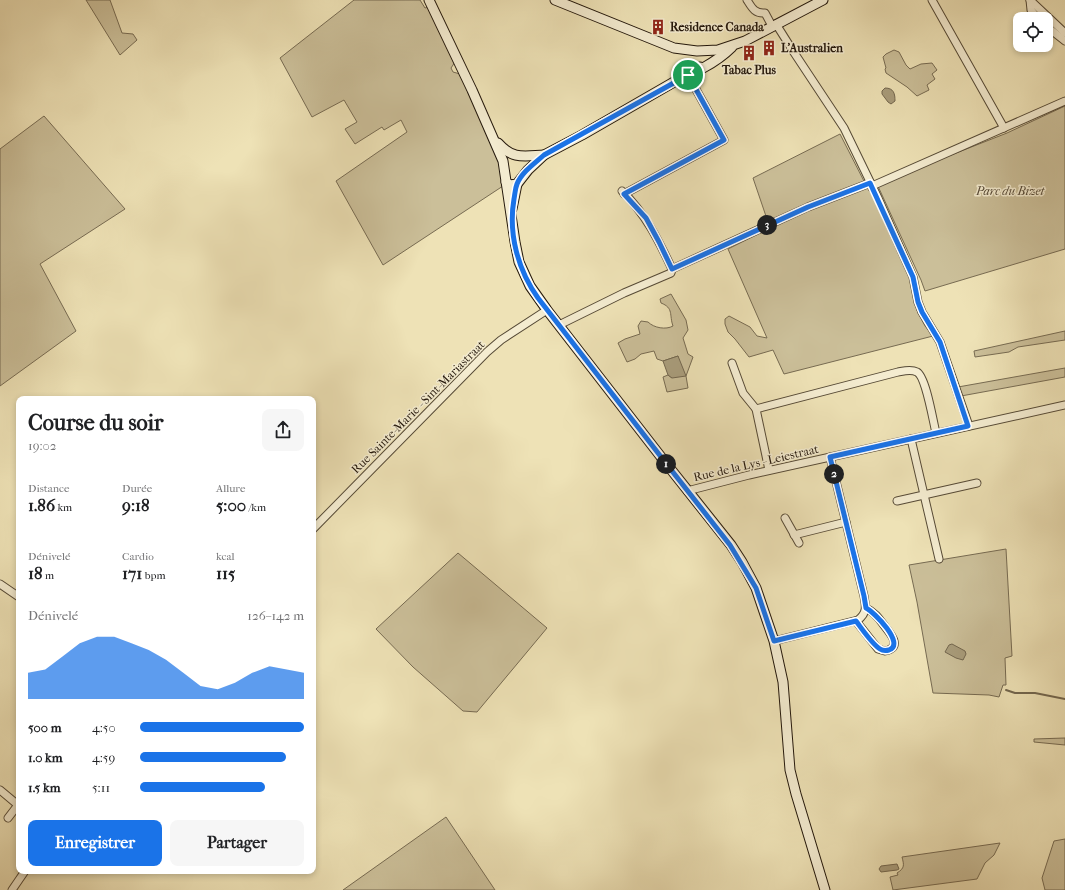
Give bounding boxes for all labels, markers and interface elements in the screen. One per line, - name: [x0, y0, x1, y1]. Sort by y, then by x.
- map controls: [1013, 12, 1053, 52]
- button: locate: [1013, 12, 1053, 52]
- building icon: Residence Canada: [649, 18, 667, 36]
- place label: Residence Canada: [670, 20, 764, 34]
- building icon: L'Australien: [760, 39, 778, 57]
- place label: L'Australien: [781, 41, 844, 55]
- building icon: Tabac Plus: [740, 44, 758, 62]
- pin: [671, 58, 705, 92]
- place label: Tabac Plus: [721, 63, 777, 77]
- icon: arrive: [677, 64, 699, 86]
- park label: Parc du Bizet: [975, 184, 1045, 198]
- pin: 3: [757, 215, 777, 235]
- text: 3: [765, 218, 769, 231]
- street label: Rue Sainte-Marie - Sint-Mariastraat: [349, 337, 488, 476]
- button: share: [262, 409, 304, 451]
- text: Course du soir: [28, 410, 163, 436]
- text: 19:02: [28, 438, 56, 453]
- street label: Rue de la Lys - Leiestraat: [692, 442, 821, 484]
- pin: 1: [656, 454, 676, 474]
- text: 1: [664, 457, 668, 470]
- pin: 2: [824, 464, 844, 484]
- text: 2: [831, 467, 837, 480]
- text: Distance: [28, 482, 69, 495]
- text: Durée: [122, 482, 152, 495]
- text: Allure: [216, 482, 245, 495]
- text: 1.86: [28, 495, 55, 515]
- text: 9:18: [122, 495, 150, 515]
- text: 5:00: [216, 495, 246, 515]
- text: km: [55, 501, 72, 514]
- text: /km: [246, 501, 266, 514]
- text: Dénivelé: [28, 550, 70, 563]
- text: Cardio: [122, 550, 154, 563]
- text: kcal: [216, 550, 235, 563]
- text: 18: [28, 563, 43, 583]
- text: 171: [122, 563, 142, 583]
- text: 115: [216, 563, 235, 583]
- text: m: [43, 569, 54, 582]
- text: bpm: [142, 569, 166, 582]
- text: Dénivelé: [28, 608, 78, 623]
- text: 126–142 m: [247, 608, 304, 623]
- text: 500 m: [28, 720, 62, 735]
- text: 4:50: [92, 720, 116, 735]
- text: 1.0 km: [28, 750, 63, 765]
- text: 4:59: [92, 750, 115, 765]
- text: 1.5 km: [28, 780, 61, 795]
- text: 5:11: [92, 780, 110, 795]
- button: Enregistrer: [28, 820, 162, 866]
- button: Partager: [170, 820, 304, 866]

